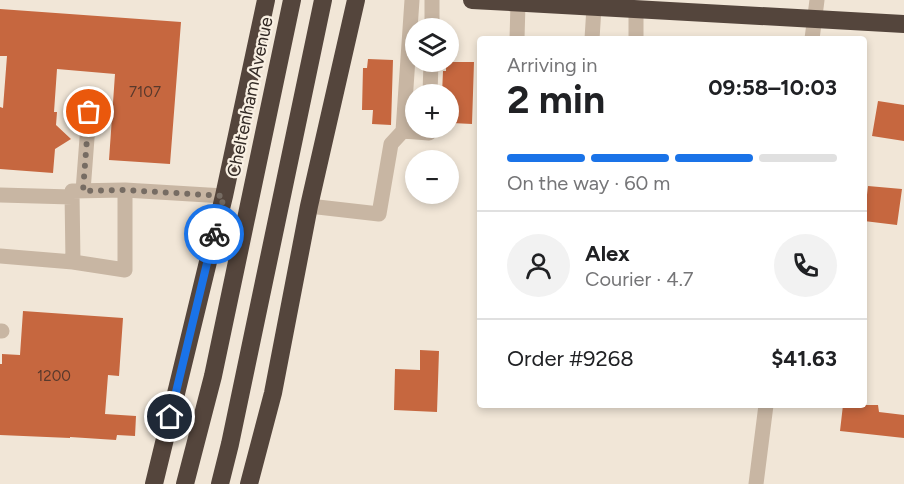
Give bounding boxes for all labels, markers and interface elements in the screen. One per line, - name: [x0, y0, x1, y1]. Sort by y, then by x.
- street label: Cheltenham Avenue: [222, 15, 278, 179]
- map controls: [405, 18, 459, 204]
- button: layers: [405, 18, 459, 72]
- text: Arriving in: [507, 53, 597, 77]
- text: 09:58–10:03: [708, 74, 837, 101]
- text: 2 min: [507, 76, 605, 123]
- house number: 7107: [129, 83, 161, 101]
- button: +: [405, 84, 459, 138]
- pin: [63, 86, 114, 137]
- icon: bag: [72, 95, 105, 128]
- button: −: [405, 150, 459, 204]
- text: On the way · 60 m: [507, 171, 670, 195]
- courier: [184, 204, 244, 264]
- icon: bike: [198, 218, 231, 251]
- button: person: [507, 234, 570, 297]
- button: phone: [774, 234, 837, 297]
- text: Alex: [585, 240, 630, 267]
- text: Courier · 4.7: [585, 267, 694, 291]
- text: Order #9268: [507, 345, 634, 372]
- text: $41.63: [771, 345, 837, 372]
- house number: 1200: [37, 367, 71, 385]
- pin: [144, 391, 195, 442]
- icon: home: [153, 400, 186, 433]

